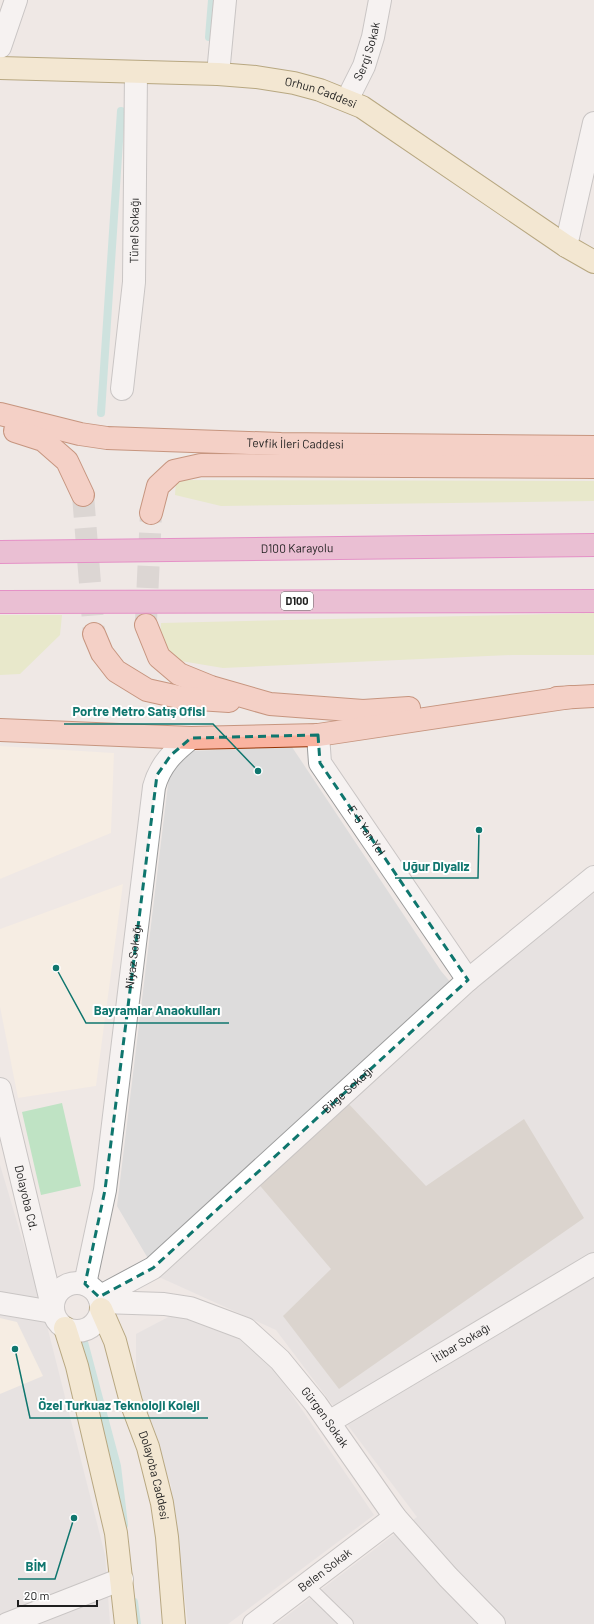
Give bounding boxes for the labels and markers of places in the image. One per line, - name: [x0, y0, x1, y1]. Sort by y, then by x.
- callout: Portre Metro Satış Ofisi: [64, 699, 213, 724]
- callout: Uğur Diyaliz: [395, 853, 478, 878]
- callout: Bayramlar Anaokulları: [86, 998, 229, 1023]
- callout: Özel Turkuaz Teknoloji Koleji: [30, 1393, 208, 1418]
- callout: BİM: [18, 1554, 55, 1579]

